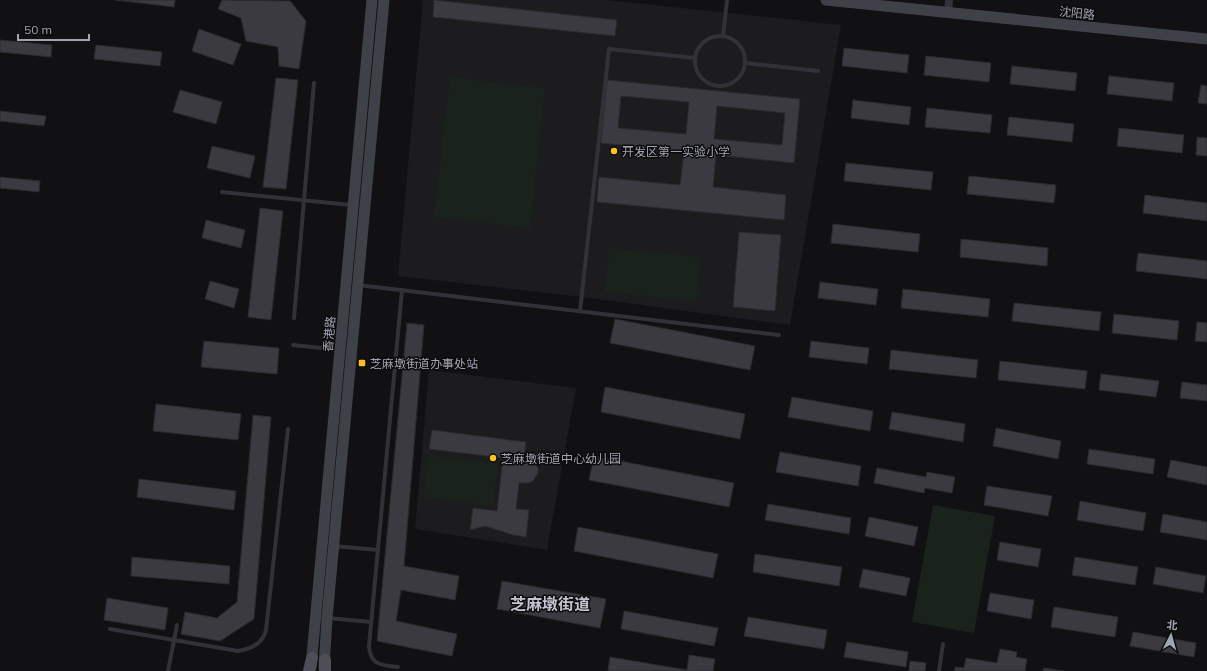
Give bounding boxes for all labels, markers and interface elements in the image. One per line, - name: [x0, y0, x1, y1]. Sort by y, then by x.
- street label: 沈阳路: [1058, 4, 1096, 22]
- scale bar: [18, 16, 89, 42]
- text: 50 m: [24, 22, 52, 37]
- place label: 开发区第一实验小学: [622, 144, 730, 159]
- marker: 开发区第一实验小学: [609, 146, 619, 156]
- street label: 香港路: [320, 315, 338, 353]
- place label: 芝麻墩街道办事处站: [370, 356, 478, 371]
- marker: 芝麻墩街道办事处站: [357, 358, 367, 368]
- place label: 芝麻墩街道中心幼儿园: [501, 451, 621, 466]
- marker: 芝麻墩街道中心幼儿园: [488, 453, 498, 463]
- district label: 芝麻墩街道: [510, 594, 590, 614]
- north arrow: [1151, 615, 1191, 655]
- text: 北: [1166, 618, 1178, 633]

